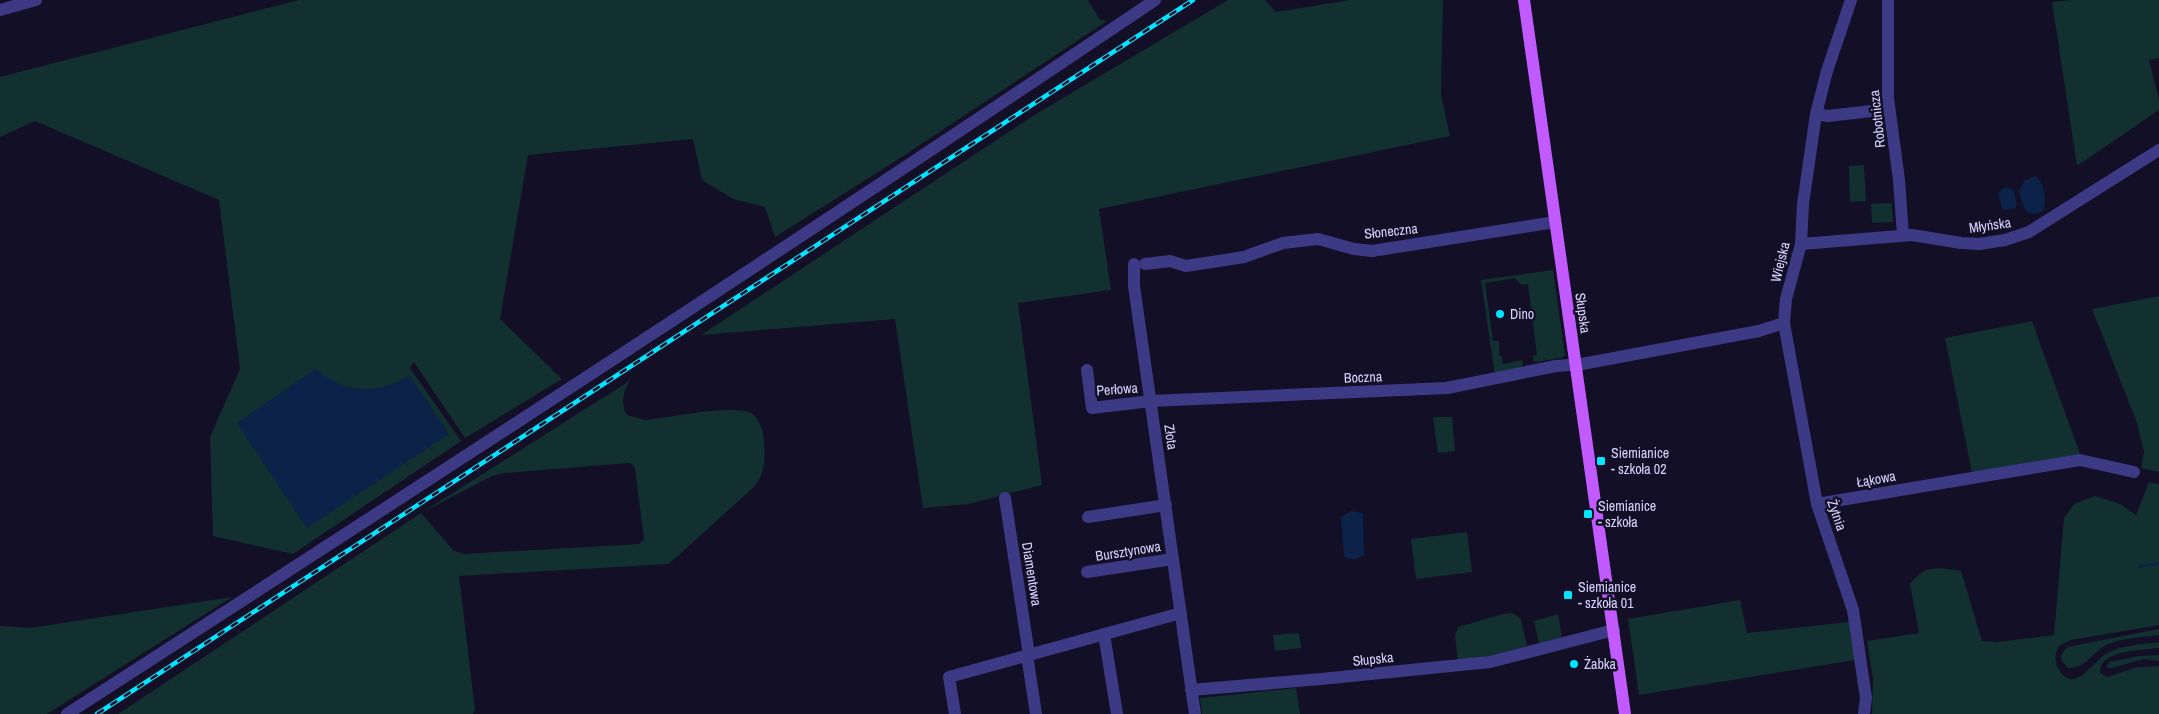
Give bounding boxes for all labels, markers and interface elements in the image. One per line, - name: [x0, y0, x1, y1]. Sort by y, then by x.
- street label: Robotnicza: [1865, 89, 1889, 149]
- street label: Młyńska: [1968, 213, 2013, 237]
- street label: Słoneczna: [1363, 219, 1419, 243]
- street label: Wiejska: [1766, 239, 1794, 284]
- street label: Słupska: [1571, 292, 1595, 335]
- place label: Dino: [1510, 305, 1534, 323]
- marker: Dino: [1494, 308, 1506, 320]
- street label: Boczna: [1344, 367, 1383, 387]
- street label: Perłowa: [1096, 379, 1139, 399]
- street label: Złota: [1160, 423, 1182, 451]
- place label: Siemianice - szkoła 02: [1611, 444, 1669, 478]
- marker: Siemianice - szkoła 02: [1595, 455, 1607, 467]
- street label: Łąkowa: [1855, 467, 1898, 491]
- place label: Siemianice - szkoła: [1598, 497, 1656, 531]
- street label: Żytnia: [1823, 497, 1851, 534]
- marker: Siemianice - szkoła: [1582, 508, 1594, 520]
- street label: Bursztynowa: [1094, 537, 1162, 565]
- street label: Diamentowa: [1018, 541, 1046, 608]
- place label: Siemianice - szkoła 01: [1578, 578, 1636, 612]
- marker: Siemianice - szkoła 01: [1562, 589, 1574, 601]
- street label: Słupska: [1352, 648, 1395, 670]
- place label: Żabka: [1584, 655, 1617, 673]
- marker: Żabka: [1568, 658, 1580, 670]

